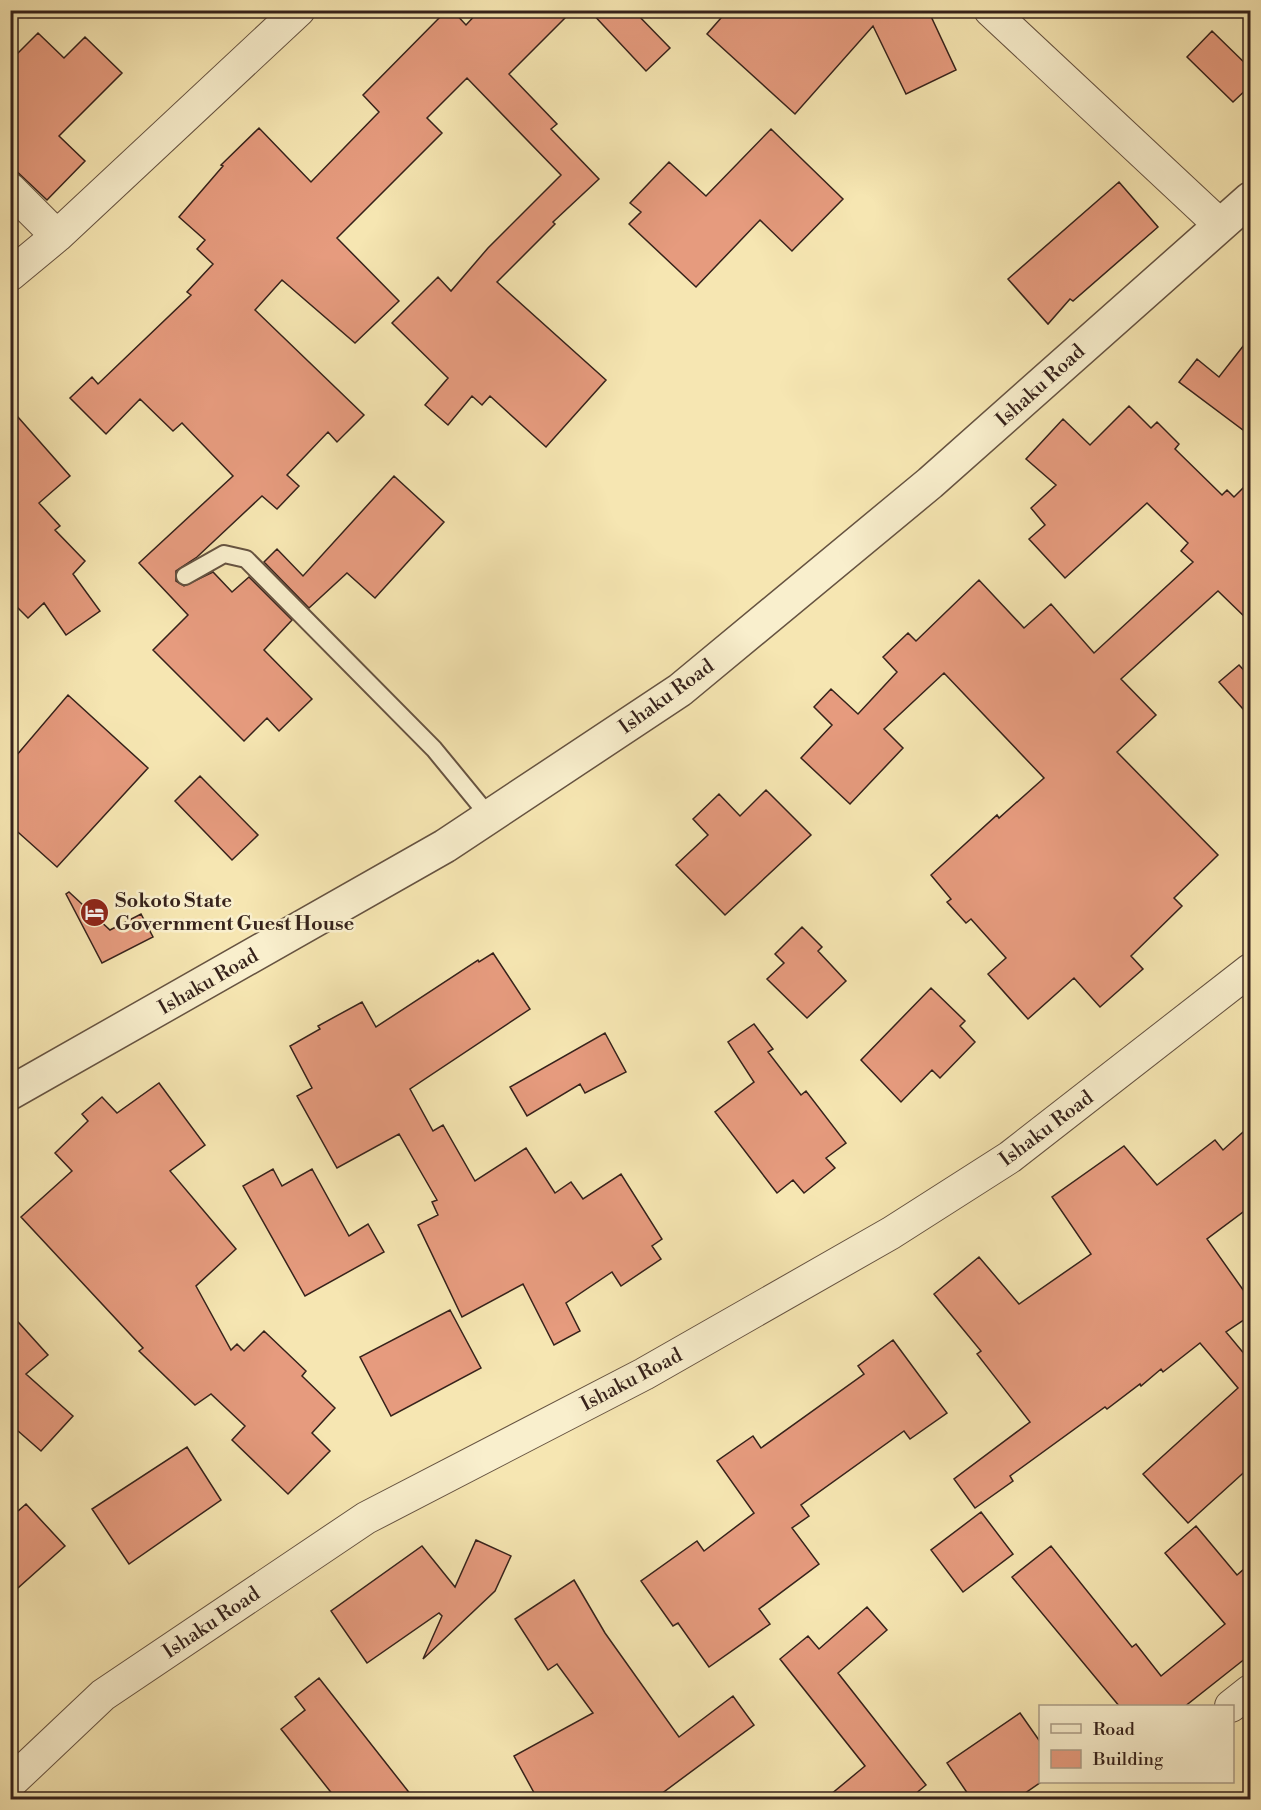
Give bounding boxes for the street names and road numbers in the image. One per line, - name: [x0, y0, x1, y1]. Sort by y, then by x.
- street label: Ishaku Road: [991, 339, 1091, 433]
- street label: Ishaku Road: [615, 654, 720, 740]
- street label: Ishaku Road: [154, 943, 264, 1021]
- street label: Ishaku Road: [995, 1085, 1099, 1173]
- street label: Ishaku Road: [577, 1343, 687, 1417]
- street label: Ishaku Road: [159, 1581, 266, 1665]

